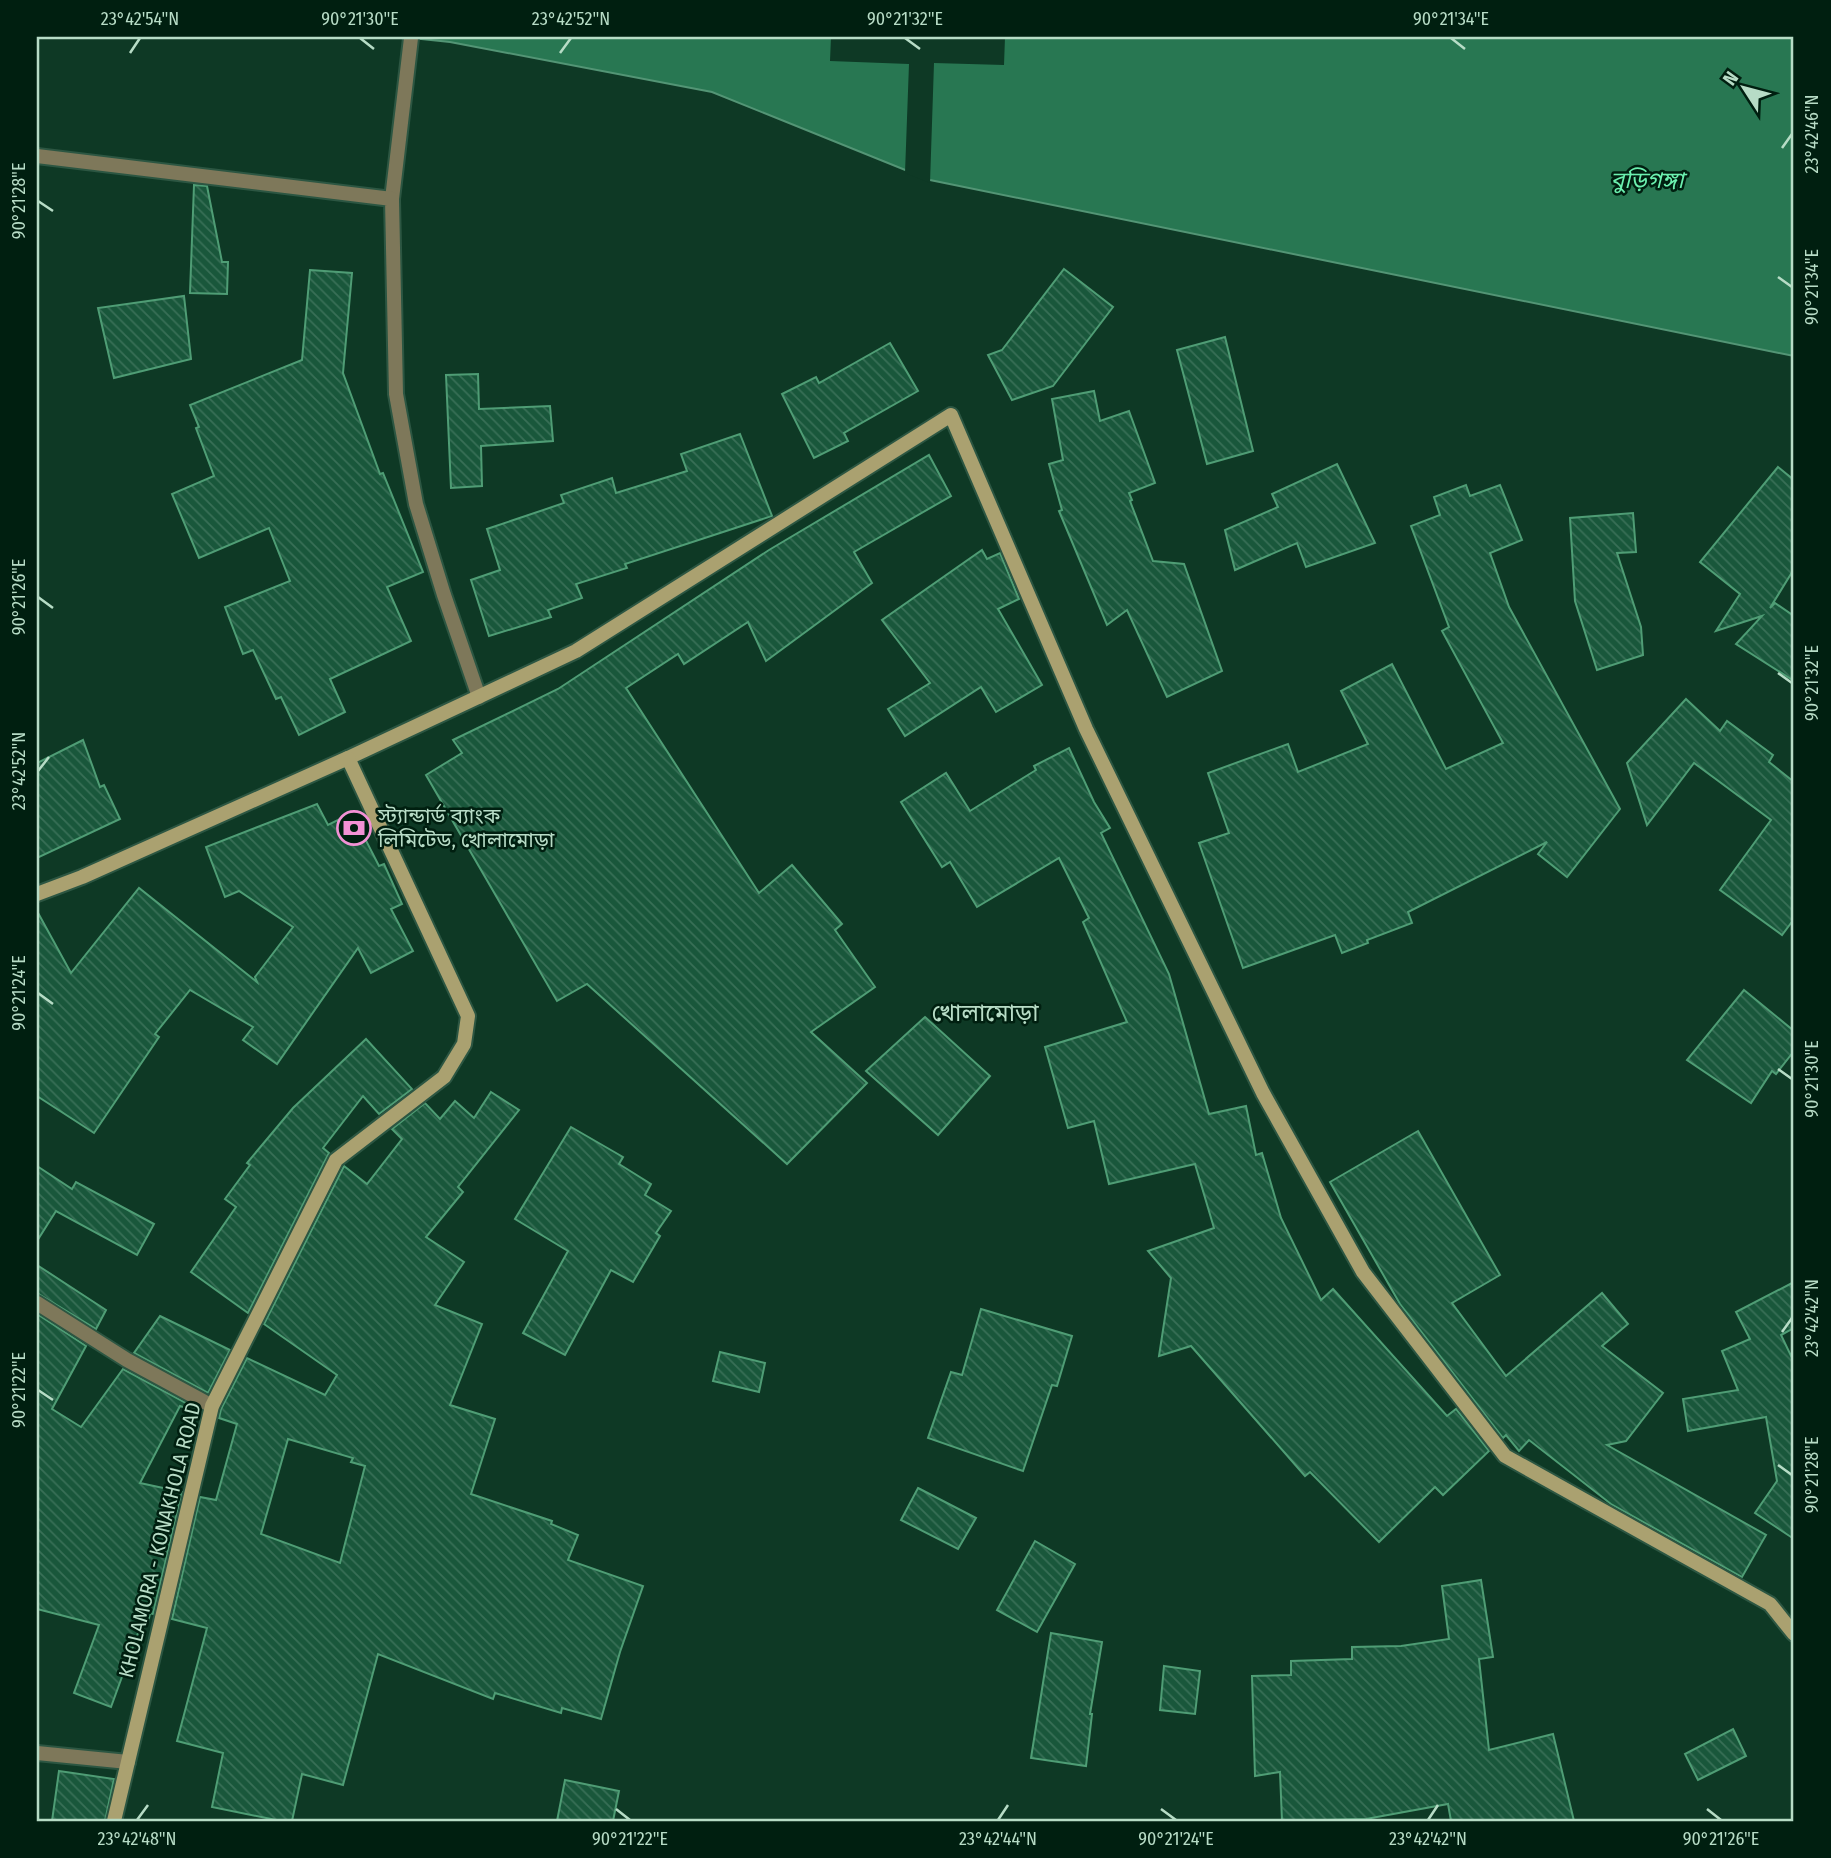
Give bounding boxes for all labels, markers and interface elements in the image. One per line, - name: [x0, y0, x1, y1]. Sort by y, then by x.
- text: 23°42'54"N: [101, 8, 179, 30]
- text: 90°21'30"E: [321, 8, 399, 30]
- text: 23°42'52"N: [532, 8, 610, 30]
- text: 90°21'32"E: [867, 8, 943, 30]
- text: 90°21'34"E: [1413, 8, 1489, 30]
- north arrow: [1708, 52, 1778, 122]
- text: N: [1718, 67, 1743, 90]
- text: 23°42'46"N: [1801, 95, 1823, 173]
- text: 90°21'28"E: [8, 163, 30, 239]
- water label: বুড়িগঙ্গা: [1610, 166, 1687, 194]
- text: 90°21'34"E: [1801, 249, 1823, 325]
- text: 90°21'26"E: [8, 559, 30, 635]
- text: 90°21'32"E: [1801, 645, 1823, 721]
- text: 23°42'52"N: [8, 732, 30, 810]
- place label: স্ট্যান্ডার্ড ব্যাংক লিমিটেড, খোলামোড়া: [377, 803, 555, 853]
- bank icon: স্ট্যান্ডার্ড ব্যাংক লিমিটেড, খোলামোড়া: [335, 809, 373, 847]
- text: 90°21'24"E: [8, 955, 30, 1031]
- district label: খোলামোড়া: [931, 999, 1039, 1027]
- text: 90°21'30"E: [1801, 1040, 1823, 1118]
- text: 23°42'42"N: [1801, 1279, 1823, 1357]
- text: 90°21'22"E: [8, 1352, 30, 1428]
- street label: KHOLAMORA - KONAKHOLA ROAD: [113, 1400, 207, 1680]
- text: 90°21'28"E: [1801, 1437, 1823, 1513]
- text: 23°42'48"N: [98, 1828, 176, 1850]
- text: 90°21'22"E: [592, 1828, 668, 1850]
- text: 23°42'44"N: [959, 1828, 1037, 1850]
- text: 90°21'24"E: [1138, 1828, 1214, 1850]
- text: 23°42'42"N: [1389, 1828, 1467, 1850]
- text: 90°21'26"E: [1683, 1828, 1759, 1850]

